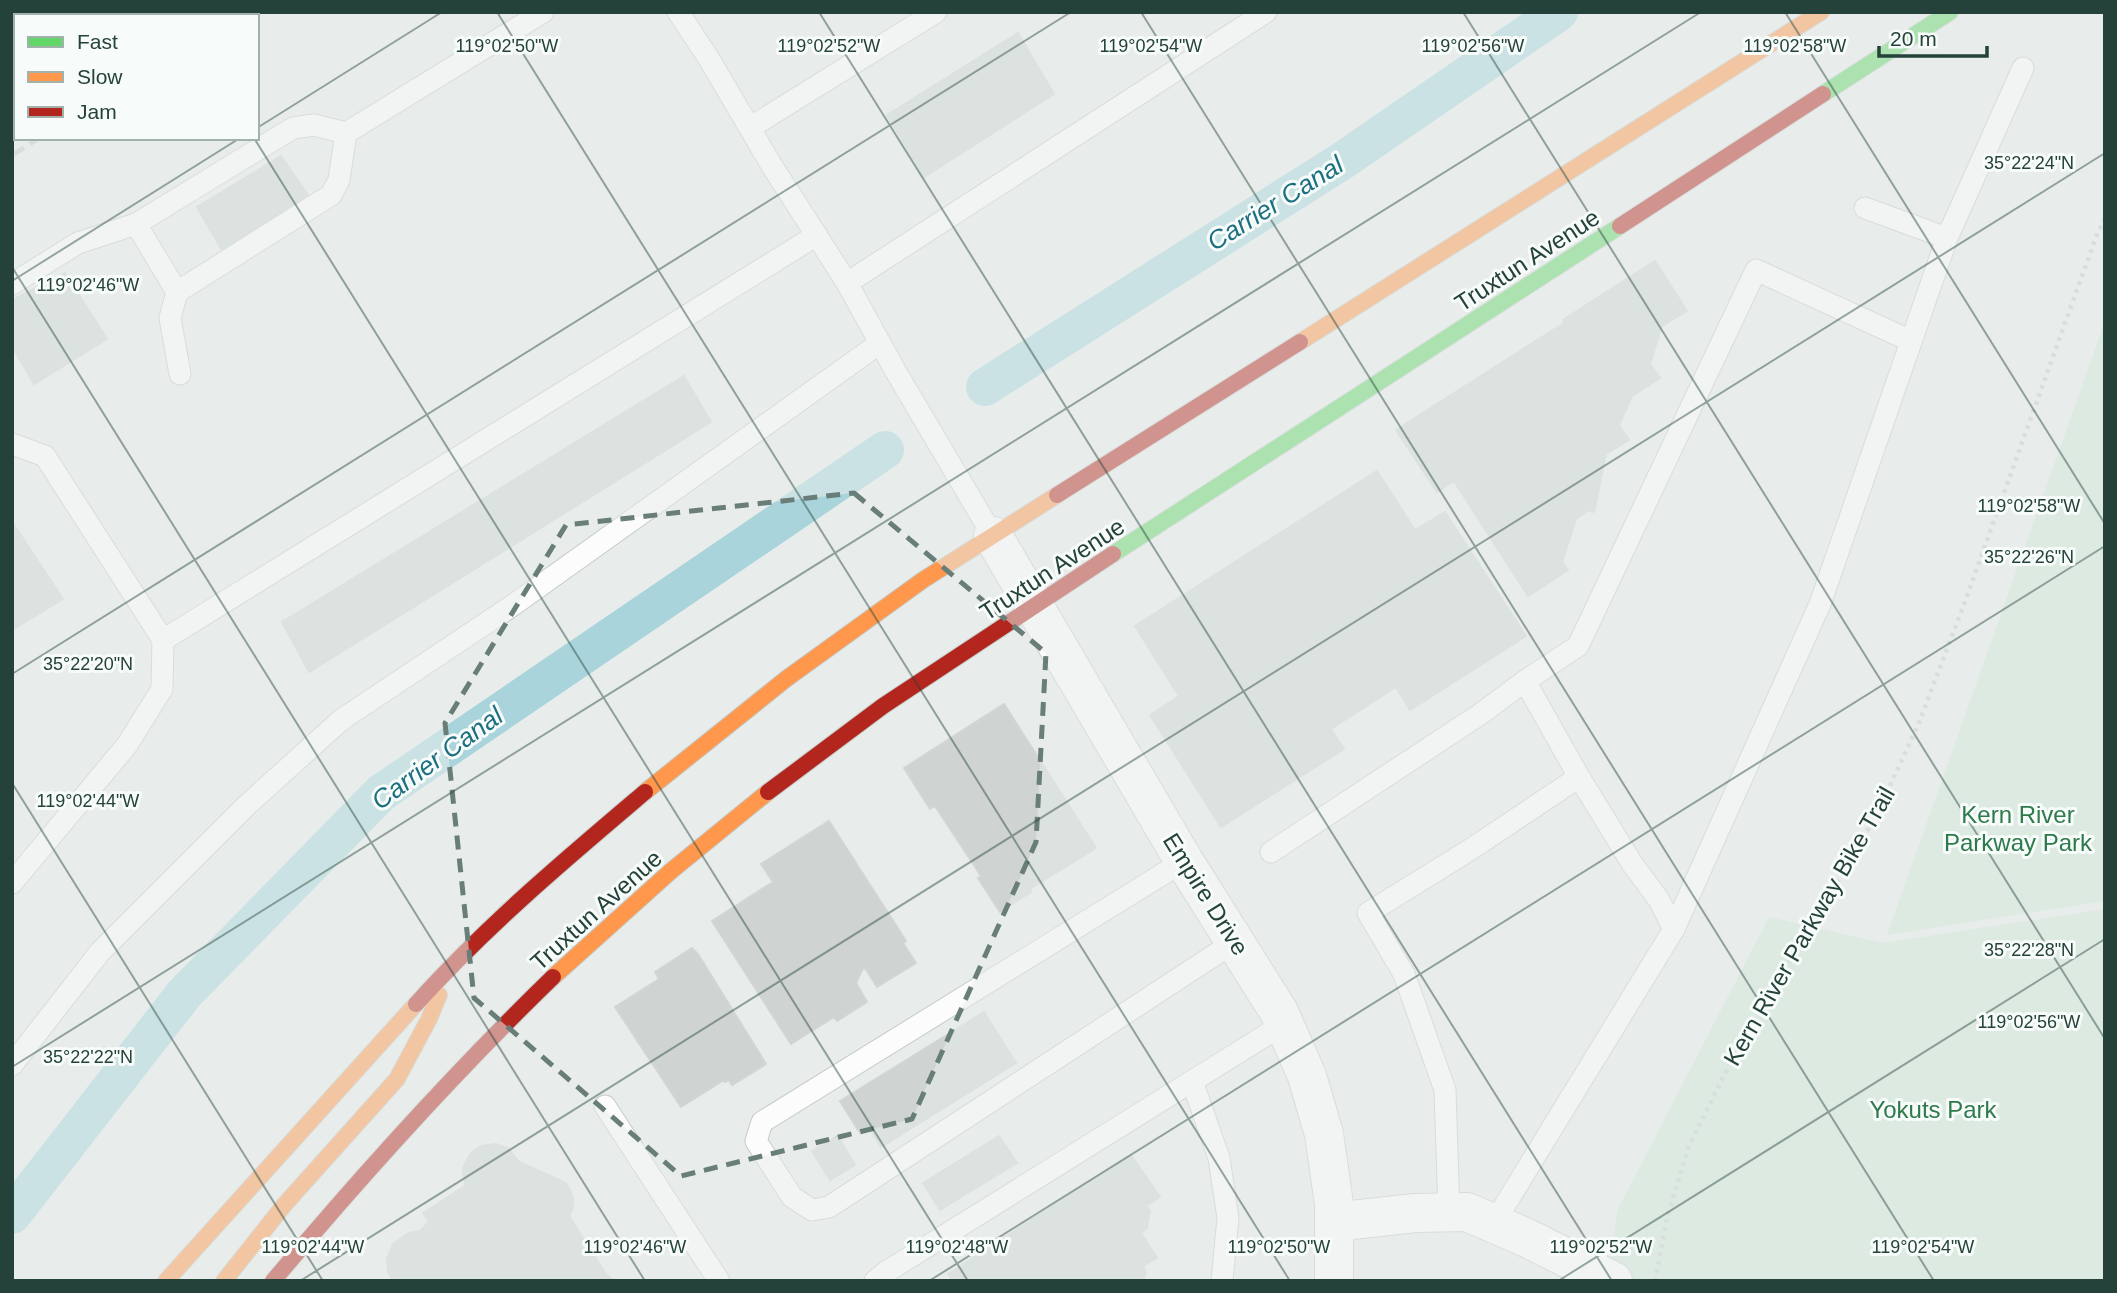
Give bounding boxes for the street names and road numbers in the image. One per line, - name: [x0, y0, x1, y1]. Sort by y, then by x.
- street label: Truxtun Avenue: [1450, 203, 1604, 317]
- street label: Truxtun Avenue: [975, 512, 1129, 626]
- street label: Kern River Parkway Bike Trail: [1718, 782, 1900, 1070]
- street label: Empire Drive: [1158, 828, 1254, 960]
- street label: Truxtun Avenue: [525, 844, 667, 976]

